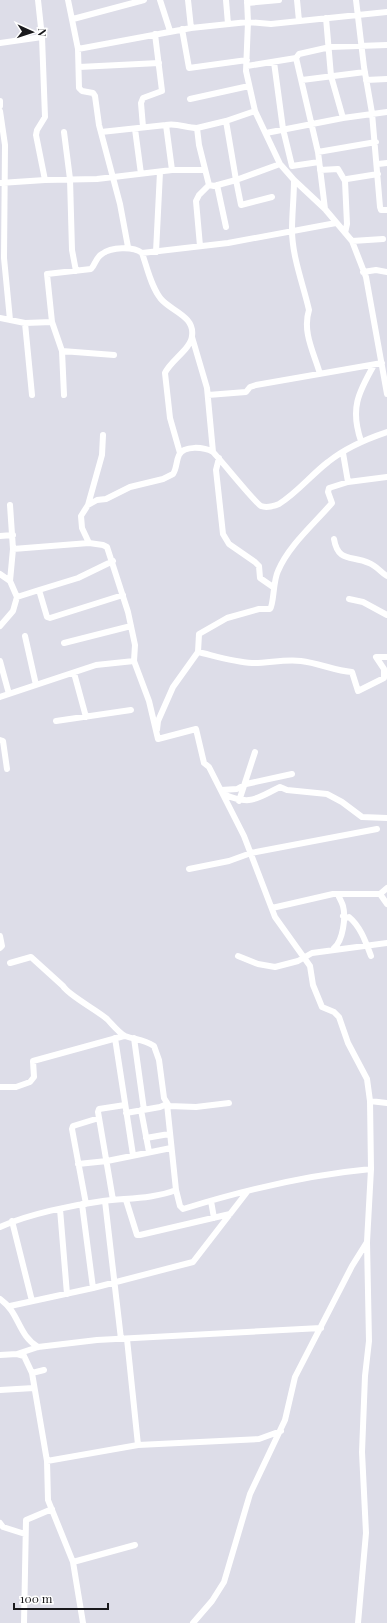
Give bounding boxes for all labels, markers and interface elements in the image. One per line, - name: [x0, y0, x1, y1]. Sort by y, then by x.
- north arrow: [12, 12, 52, 52]
- text: N: [35, 28, 50, 37]
- scale bar: [14, 1585, 108, 1611]
- text: 100 m: [20, 1590, 53, 1606]

